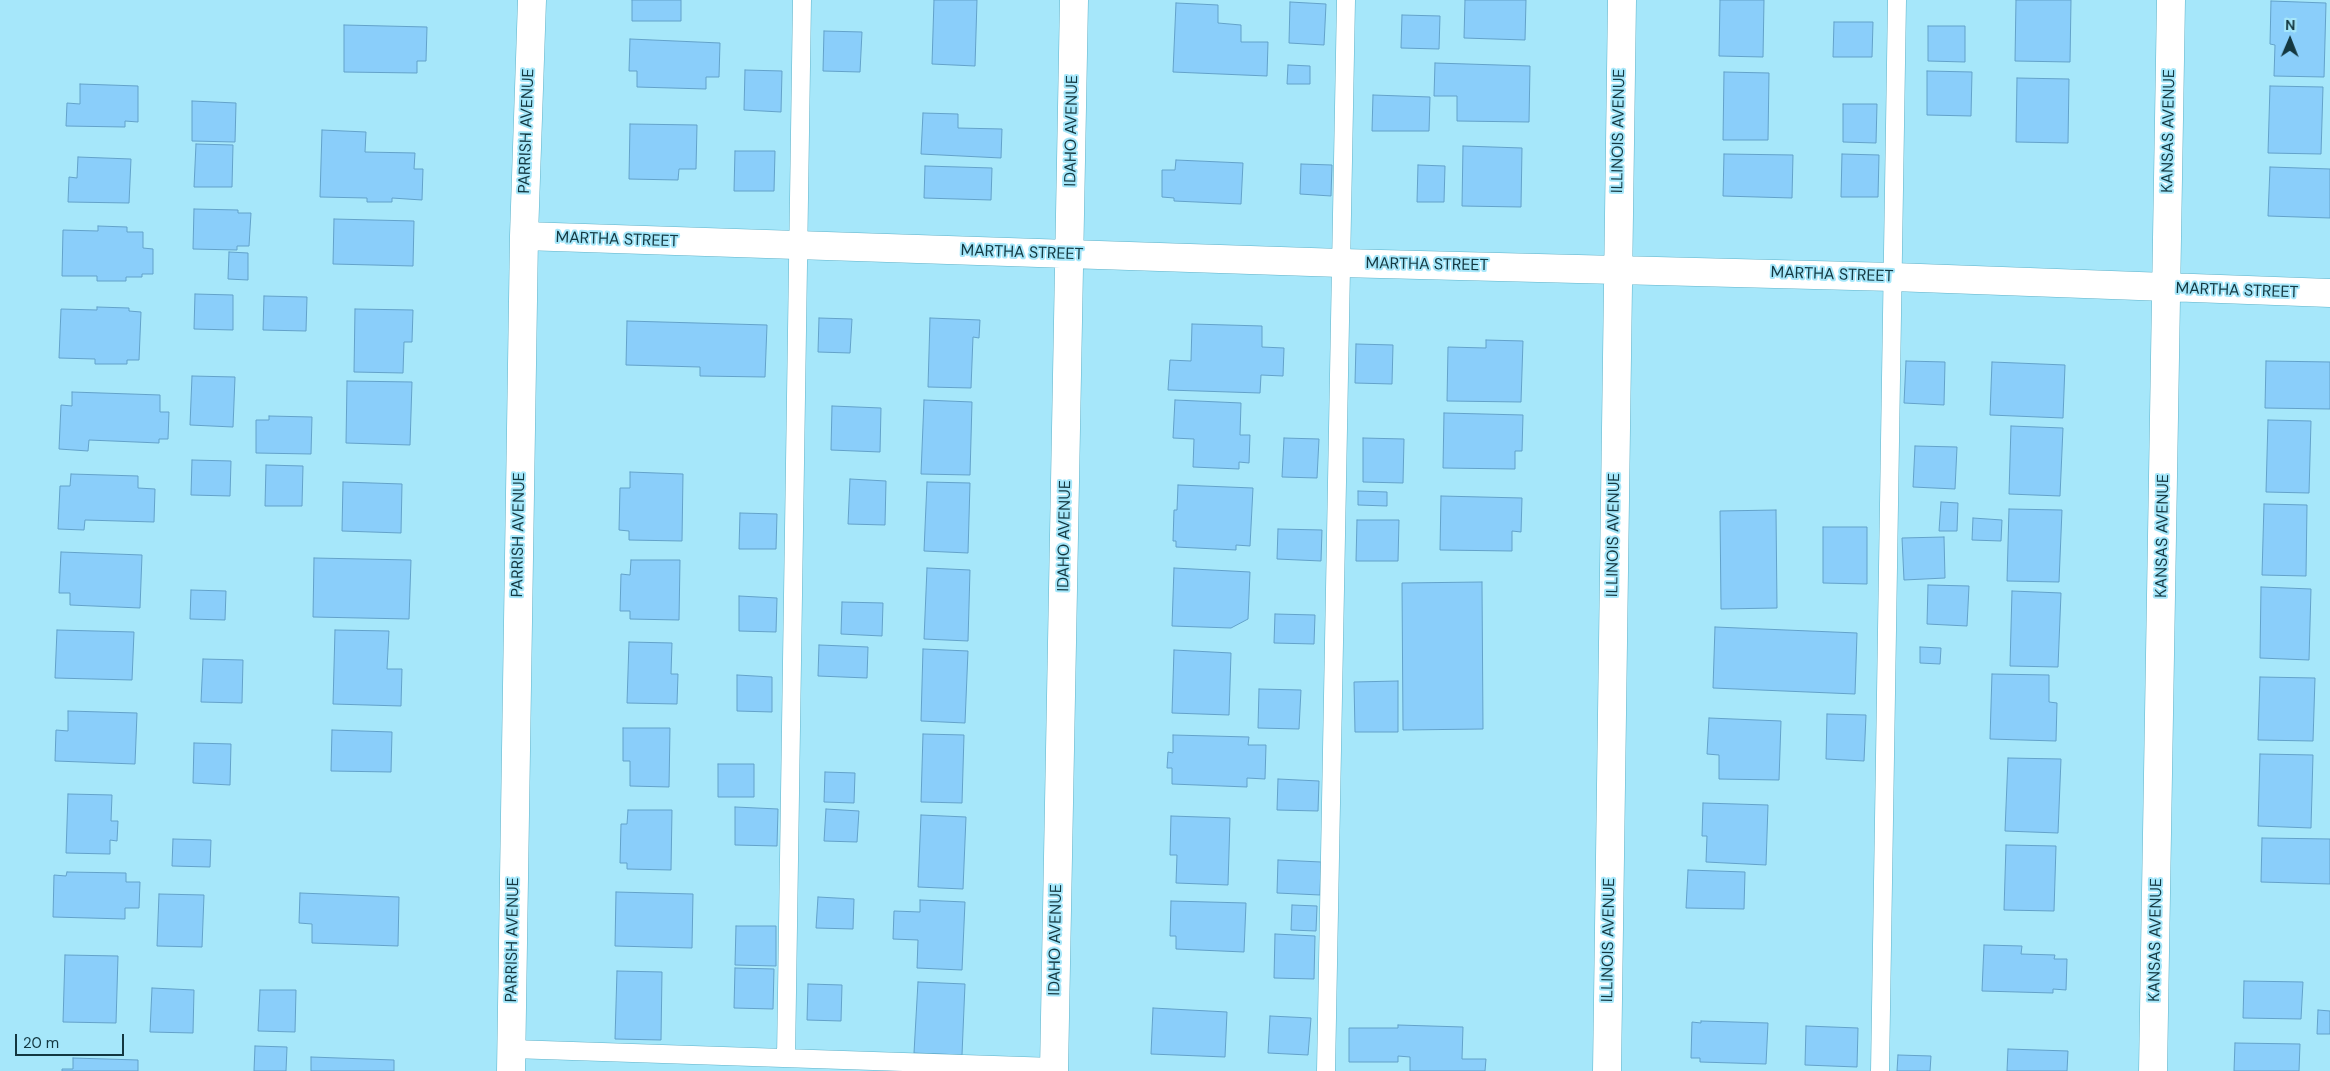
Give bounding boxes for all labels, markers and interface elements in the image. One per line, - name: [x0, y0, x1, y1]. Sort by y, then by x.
- north arrow: [2265, 15, 2315, 65]
- text: N: [2285, 16, 2296, 34]
- street label: PARRISH AVENUE: [515, 68, 539, 194]
- street label: ILLINOIS AVENUE: [1608, 69, 1630, 193]
- street label: KANSAS AVENUE: [2158, 69, 2180, 193]
- street label: IDAHO AVENUE: [1061, 75, 1083, 187]
- street label: MARTHA STREET: [555, 228, 679, 252]
- street label: MARTHA STREET: [960, 241, 1084, 265]
- street label: MARTHA STREET: [1365, 254, 1489, 276]
- street label: MARTHA STREET: [1770, 263, 1894, 287]
- street label: MARTHA STREET: [2175, 279, 2299, 303]
- street label: PARRISH AVENUE: [508, 472, 530, 598]
- street label: ILLINOIS AVENUE: [1603, 473, 1625, 597]
- street label: KANSAS AVENUE: [2152, 474, 2174, 598]
- street label: IDAHO AVENUE: [1054, 480, 1076, 592]
- street label: PARRISH AVENUE: [502, 877, 524, 1003]
- street label: ILLINOIS AVENUE: [1598, 878, 1620, 1002]
- street label: KANSAS AVENUE: [2145, 878, 2167, 1002]
- street label: IDAHO AVENUE: [1045, 884, 1067, 996]
- scale bar: [18, 1024, 126, 1056]
- text: 20 m: [23, 1033, 59, 1053]

